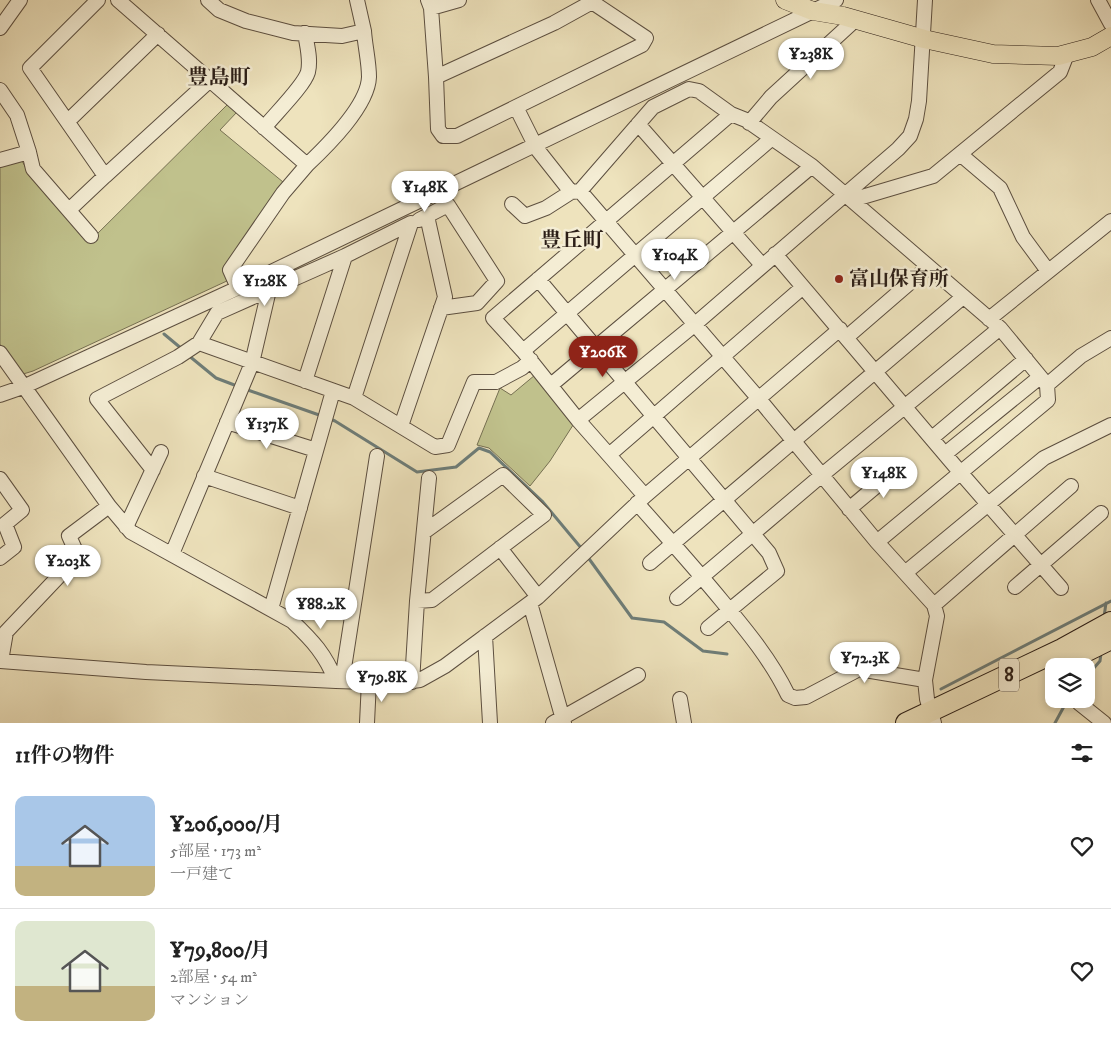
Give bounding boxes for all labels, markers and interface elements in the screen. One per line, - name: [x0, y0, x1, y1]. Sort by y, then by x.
- pin: ¥238K: [776, 38, 846, 80]
- text: ¥238K: [789, 44, 833, 64]
- district label: 豊島町: [188, 65, 251, 91]
- pin: ¥148K: [390, 170, 460, 213]
- text: ¥148K: [402, 177, 448, 197]
- district label: 豊丘町: [541, 228, 604, 254]
- pin: ¥104K: [640, 238, 710, 281]
- text: ¥104K: [652, 245, 698, 265]
- pin: ¥128K: [230, 264, 300, 307]
- place label: 富山保育所: [849, 267, 949, 292]
- text: ¥128K: [243, 271, 287, 291]
- marker: 富山保育所: [833, 273, 845, 285]
- pin: ¥206K: [568, 336, 638, 378]
- text: ¥206K: [580, 342, 626, 362]
- pin: ¥137K: [232, 408, 302, 450]
- text: ¥137K: [246, 414, 288, 434]
- pin: ¥148K: [849, 456, 919, 499]
- text: ¥148K: [861, 463, 907, 483]
- pin: ¥203K: [33, 544, 103, 587]
- text: ¥203K: [46, 551, 90, 571]
- pin: ¥88.2K: [280, 588, 362, 630]
- text: ¥88.2K: [296, 594, 346, 614]
- pin: ¥72.3K: [824, 642, 906, 684]
- text: ¥72.3K: [841, 648, 889, 668]
- road number: 8: [999, 658, 1019, 692]
- map controls: [1045, 658, 1095, 708]
- button: layers: [1045, 658, 1095, 708]
- pin: ¥79.8K: [341, 660, 423, 703]
- text: ¥79.8K: [357, 667, 407, 687]
- icon: filters: [1068, 739, 1096, 767]
- text: 11件の物件: [15, 743, 114, 769]
- text: ¥206,000/月: [170, 812, 283, 838]
- icon: home: [55, 816, 115, 876]
- icon: heart: [1068, 832, 1096, 860]
- text: 5部屋 · 173 m²: [170, 841, 261, 861]
- text: 一戸建て: [170, 864, 234, 884]
- text: ¥79,800/月: [170, 938, 271, 964]
- icon: home: [55, 941, 115, 1001]
- icon: heart: [1068, 957, 1096, 985]
- text: 2部屋 · 54 m²: [170, 967, 257, 987]
- text: マンション: [170, 990, 249, 1010]

